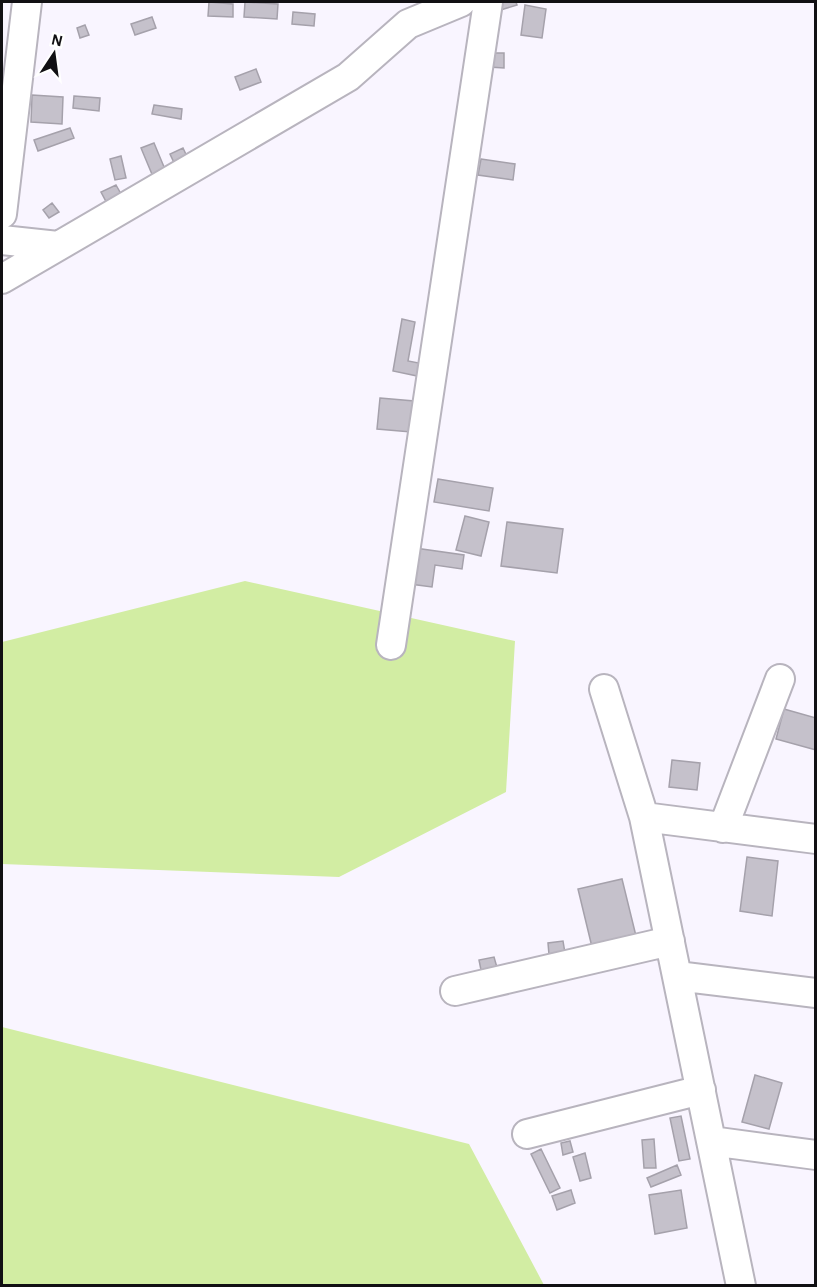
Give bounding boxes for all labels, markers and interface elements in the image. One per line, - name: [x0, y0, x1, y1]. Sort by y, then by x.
- north arrow: [24, 24, 84, 84]
- text: N: [50, 31, 64, 49]

